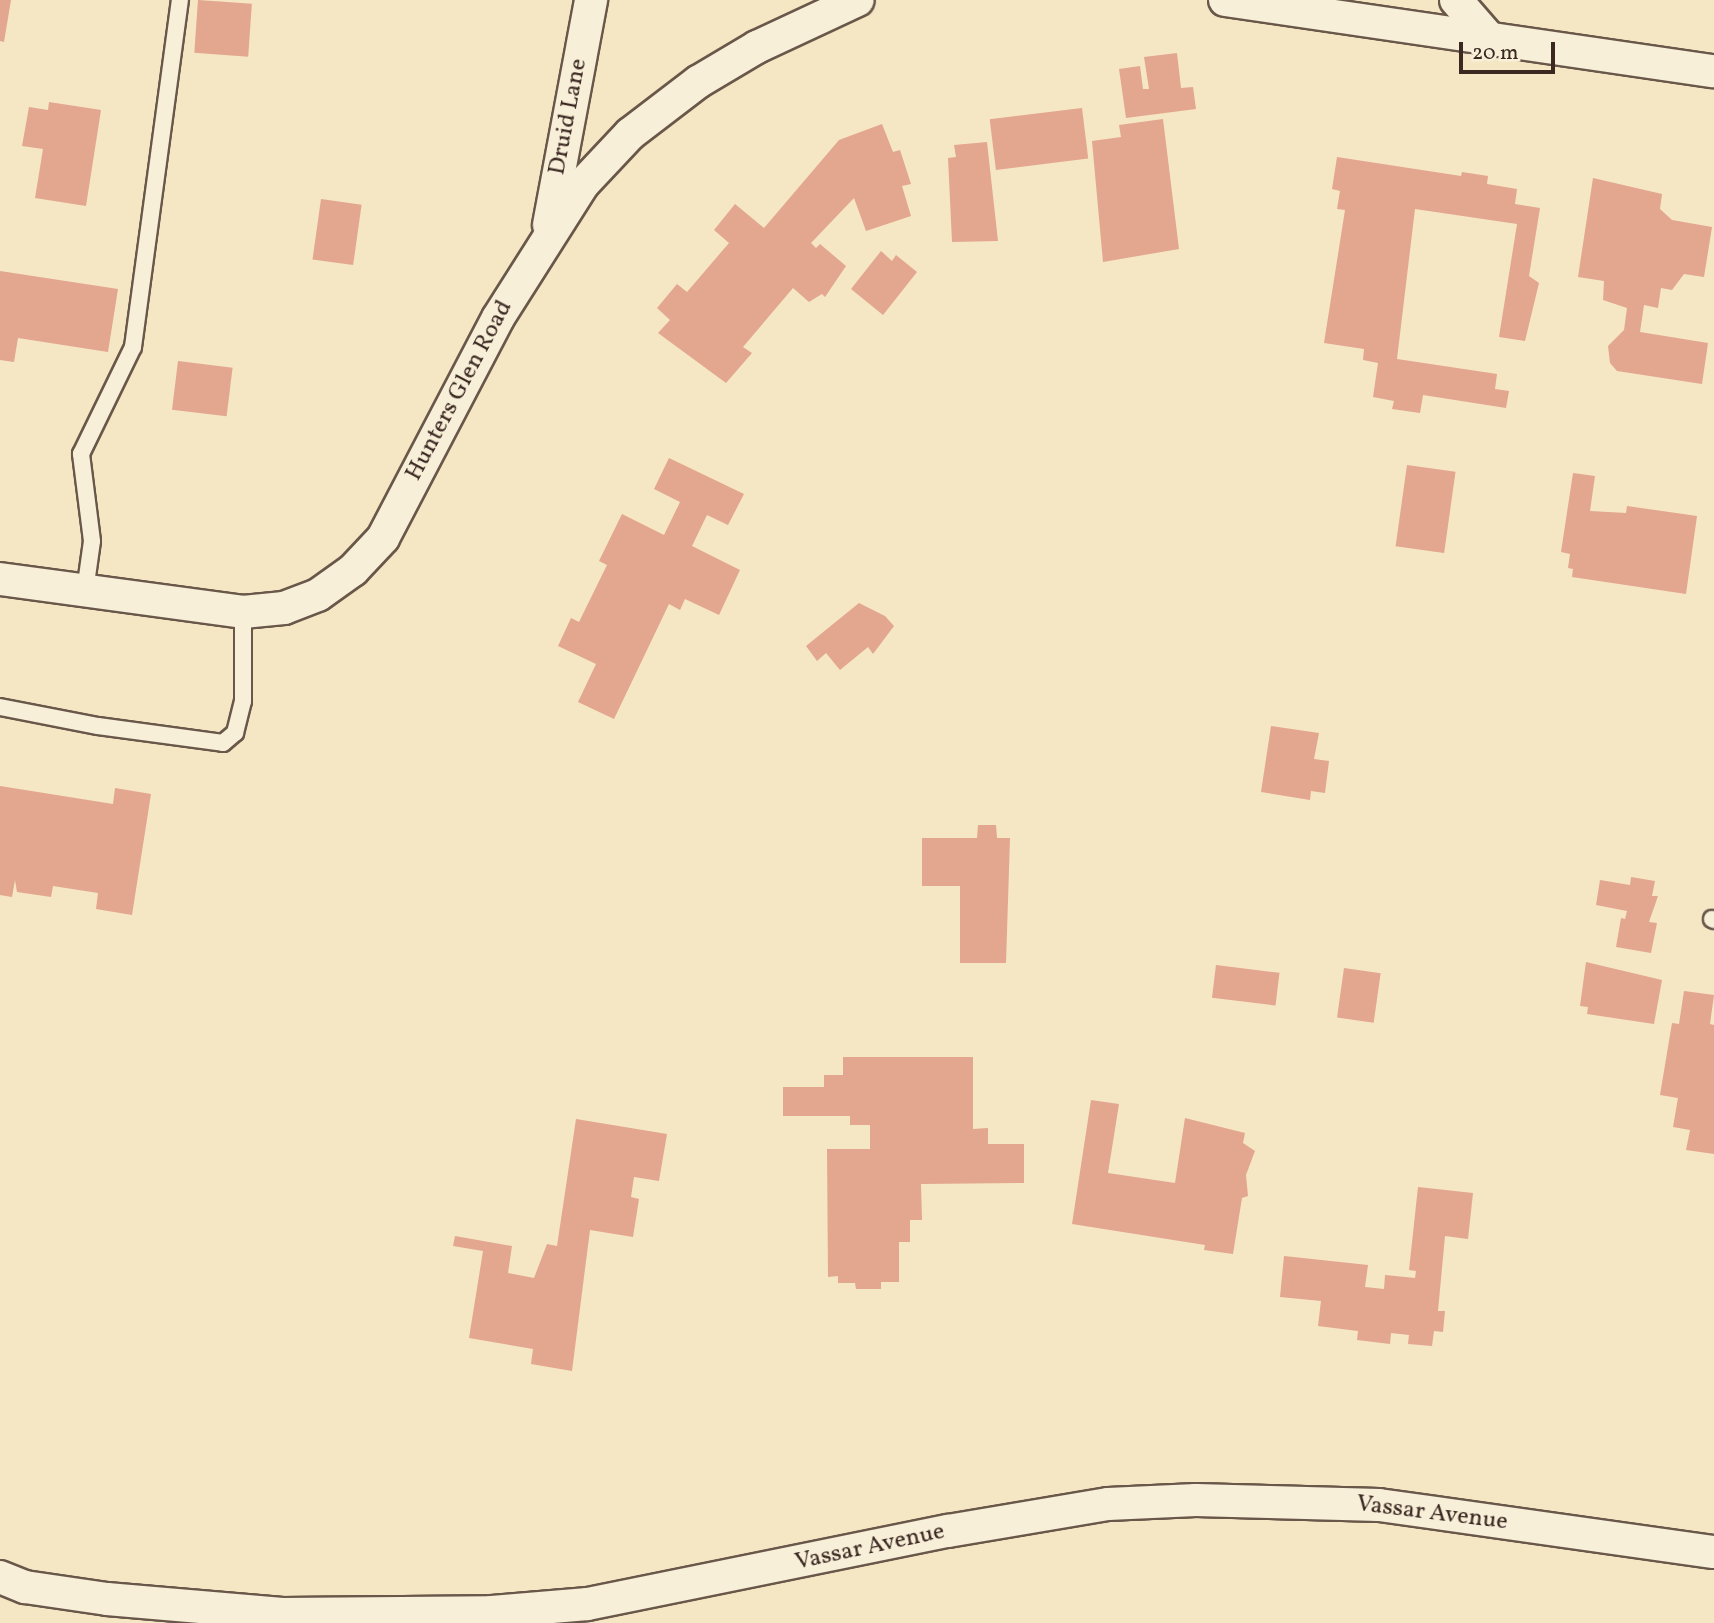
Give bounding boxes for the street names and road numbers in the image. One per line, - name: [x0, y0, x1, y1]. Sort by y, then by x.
- street label: Druid Lane: [544, 56, 594, 178]
- street label: Hunters Glen Road: [400, 296, 520, 486]
- street label: Vassar Avenue: [1355, 1490, 1509, 1538]
- street label: Vassar Avenue: [793, 1518, 947, 1578]

